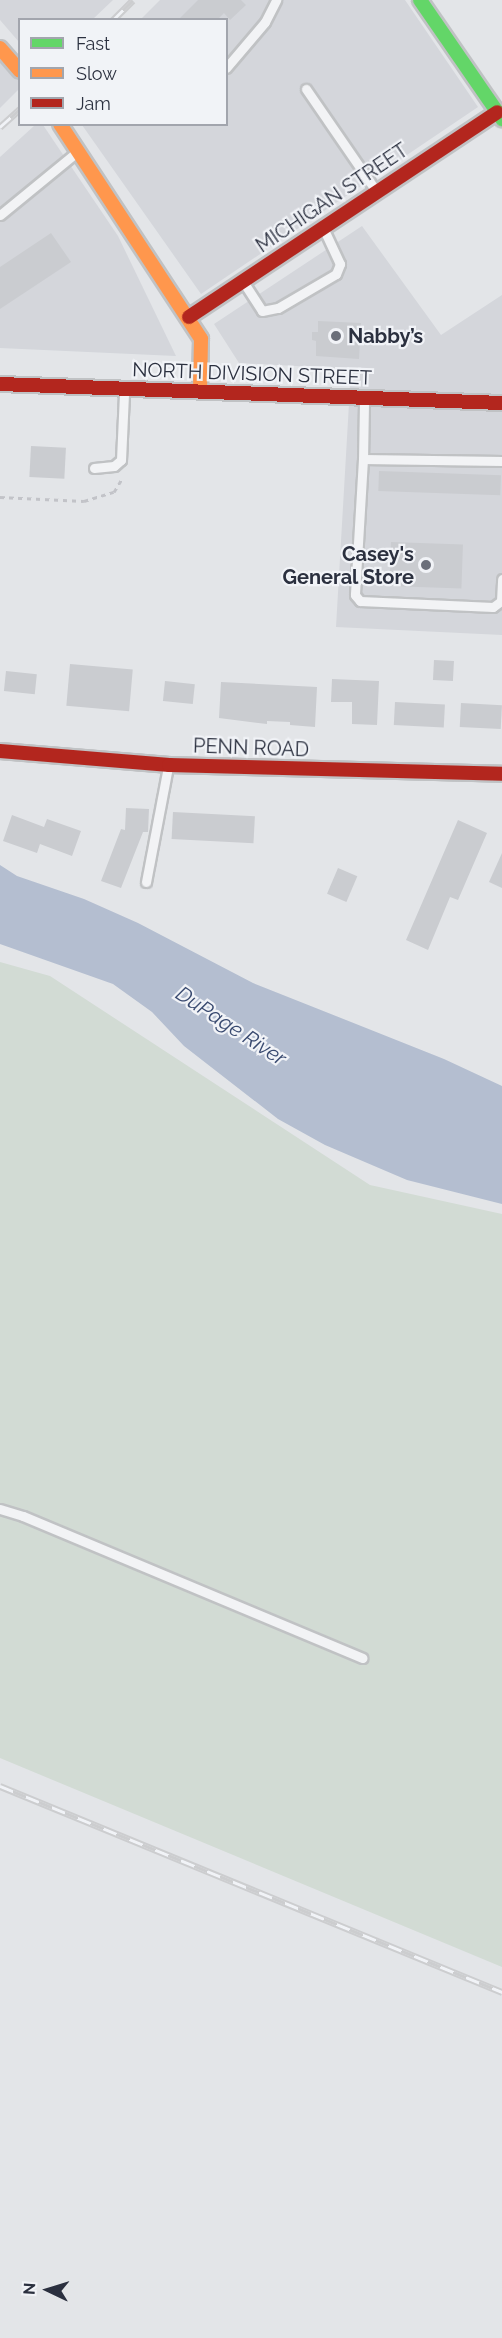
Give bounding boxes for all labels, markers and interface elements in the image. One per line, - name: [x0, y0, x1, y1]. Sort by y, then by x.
- legend: [18, 18, 228, 126]
- text: Fast: [76, 33, 110, 54]
- text: Slow: [76, 63, 117, 84]
- text: Jam: [76, 93, 111, 114]
- street label: MICHIGAN STREET: [251, 138, 413, 258]
- place label: Nabby’s: [348, 324, 423, 348]
- marker: Nabby’s: [329, 329, 343, 343]
- street label: NORTH DIVISION STREET: [132, 358, 372, 390]
- place label: Casey's General Store: [282, 542, 414, 589]
- marker: Casey's General Store: [419, 558, 433, 572]
- street label: PENN ROAD: [193, 734, 309, 762]
- water label: DuPage River: [171, 981, 291, 1071]
- north arrow: [18, 2260, 78, 2320]
- text: N: [20, 2282, 39, 2295]

